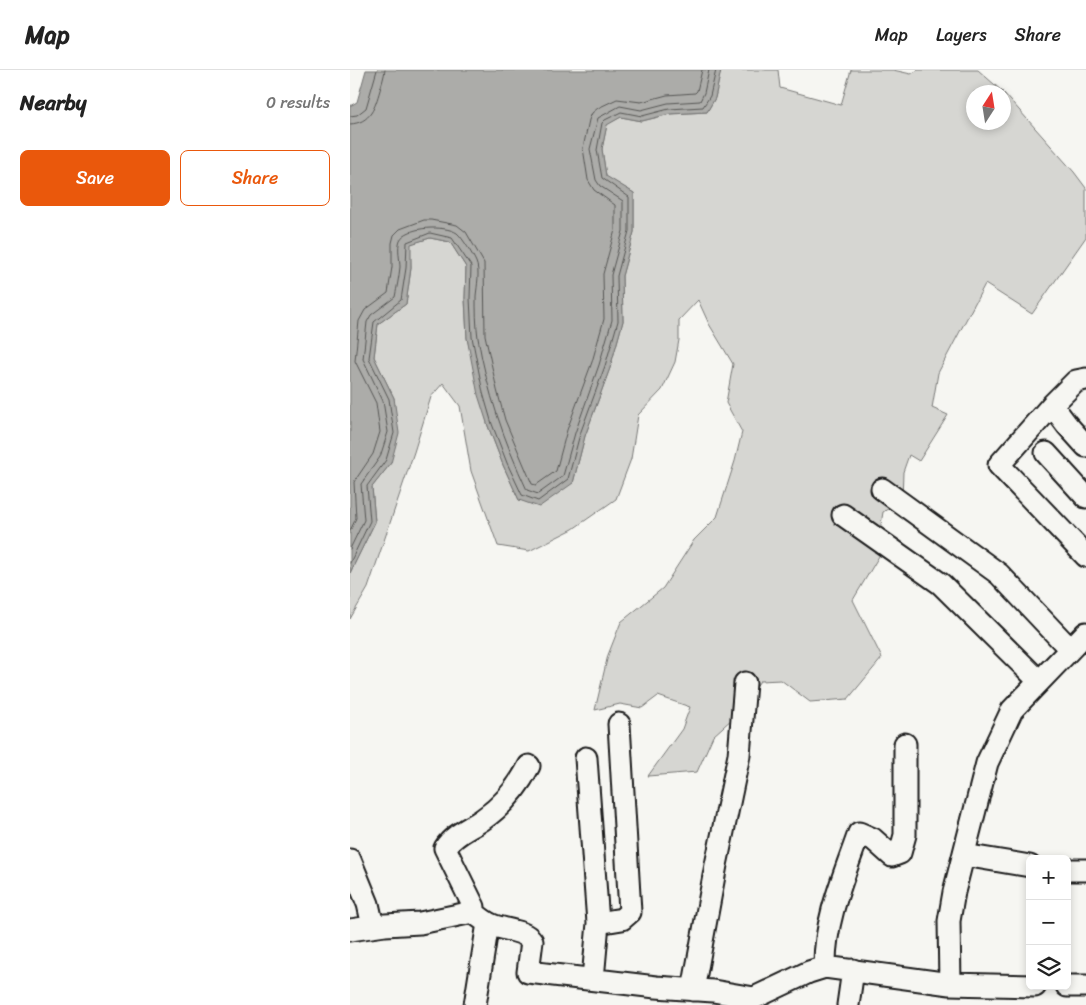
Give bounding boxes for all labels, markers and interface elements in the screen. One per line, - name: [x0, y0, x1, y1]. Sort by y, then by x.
- text: Map: [25, 14, 69, 56]
- text: Map: [875, 19, 908, 51]
- text: Layers: [936, 19, 987, 51]
- text: Share: [1015, 19, 1061, 51]
- text: Nearby: [20, 84, 86, 122]
- north arrow: [966, 85, 1011, 130]
- text: 0 results: [266, 88, 330, 117]
- button: Save: [20, 150, 170, 206]
- button: Share: [180, 150, 330, 206]
- map controls: [1026, 855, 1071, 990]
- button: +: [1026, 855, 1071, 900]
- button: −: [1026, 900, 1071, 945]
- button: layers: [1026, 945, 1071, 990]

